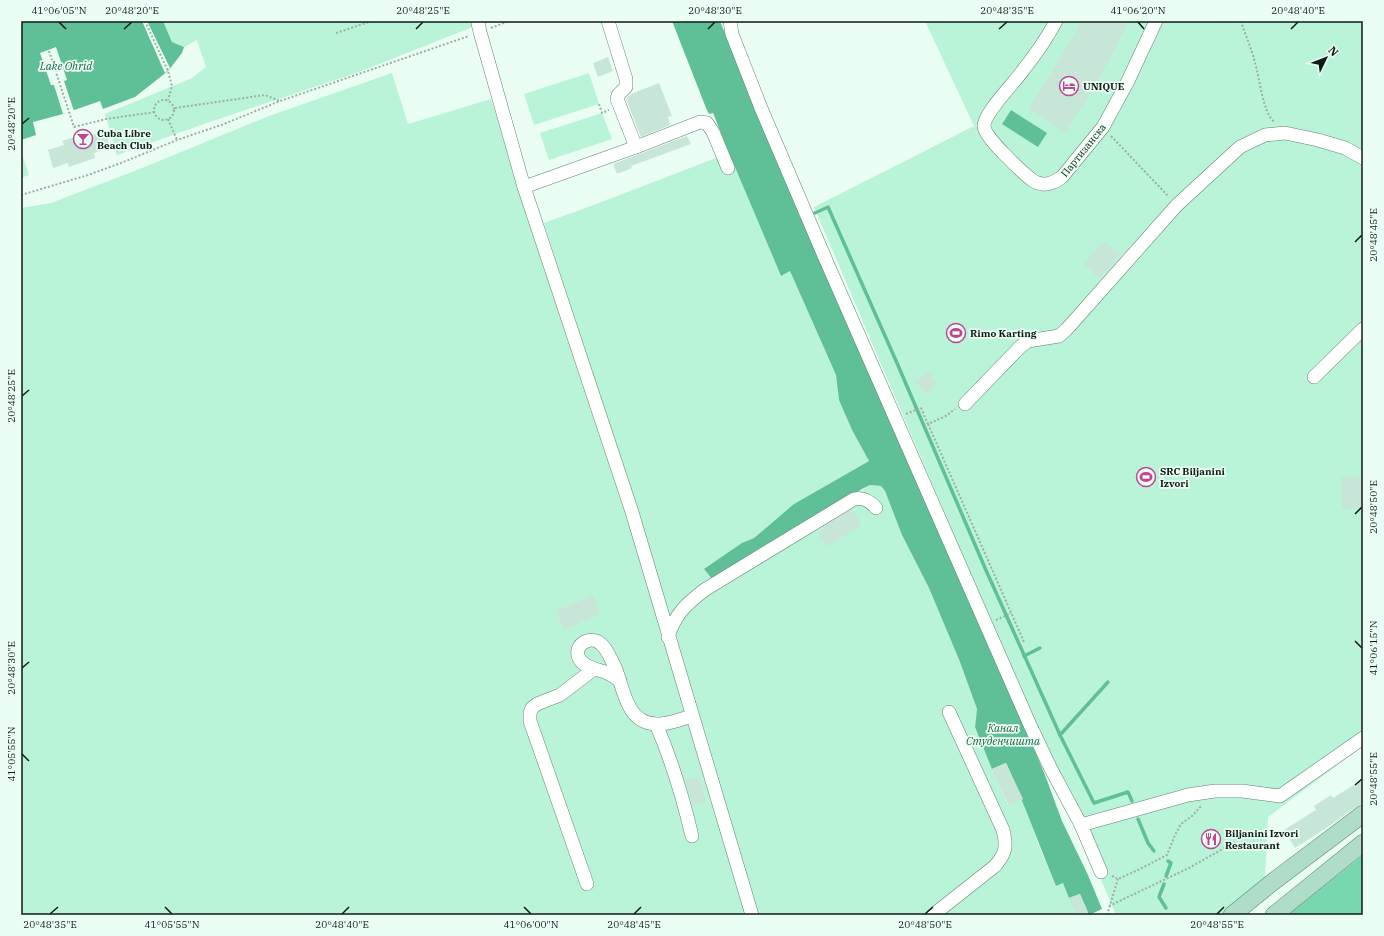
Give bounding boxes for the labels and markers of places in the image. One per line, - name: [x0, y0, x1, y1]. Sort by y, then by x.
- hotel icon: UNIQUE: [1058, 75, 1080, 97]
- place label: UNIQUE: [1083, 80, 1125, 93]
- place label: Cuba Libre Beach Club: [97, 127, 152, 152]
- bar icon: Cuba Libre Beach Club: [72, 128, 94, 150]
- sports icon: Rimo Karting: [945, 322, 967, 344]
- place label: Rimo Karting: [970, 327, 1037, 340]
- place label: SRC Biljanini Izvori: [1160, 465, 1226, 490]
- sports icon: SRC Biljanini Izvori: [1135, 466, 1157, 488]
- place label: Biljanini Izvori Restaurant: [1225, 827, 1299, 852]
- restaurant icon: Biljanini Izvori Restaurant: [1200, 828, 1222, 850]

